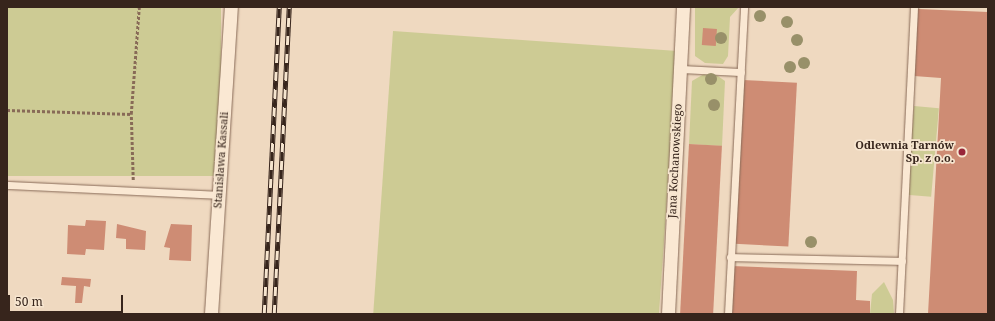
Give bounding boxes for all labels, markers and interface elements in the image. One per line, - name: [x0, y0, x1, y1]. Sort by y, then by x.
- street label: Jana Kochanowskiego: [665, 103, 685, 219]
- street label: Stanisława Kassali: [211, 111, 231, 209]
- place label: Odlewnia Tarnów Sp. z o.o.: [855, 139, 954, 165]
- marker: Odlewnia Tarnów Sp. z o.o.: [957, 147, 967, 157]
- scale bar: [10, 287, 125, 313]
- text: 50 m: [15, 293, 43, 310]

